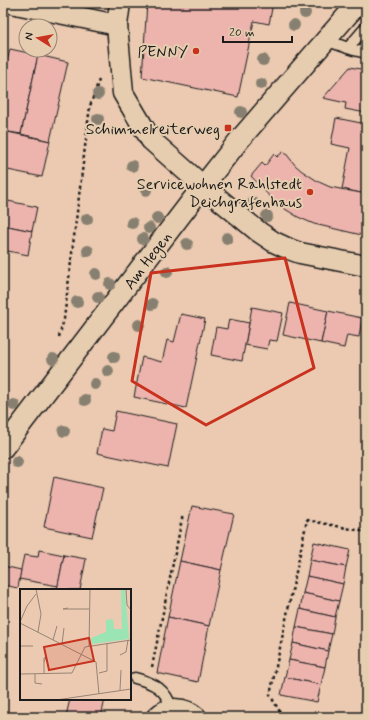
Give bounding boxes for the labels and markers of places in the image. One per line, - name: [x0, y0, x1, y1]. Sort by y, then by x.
- place label: PENNY: [137, 42, 188, 63]
- marker: PENNY: [191, 46, 201, 56]
- place label: Schimmelreiterweg: [86, 119, 220, 140]
- marker: Schimmelreiterweg: [223, 123, 233, 133]
- place label: Servicewohnen Rahlstedt Deichgrafenhaus: [137, 174, 302, 213]
- marker: Servicewohnen Rahlstedt Deichgrafenhaus: [305, 187, 315, 197]

